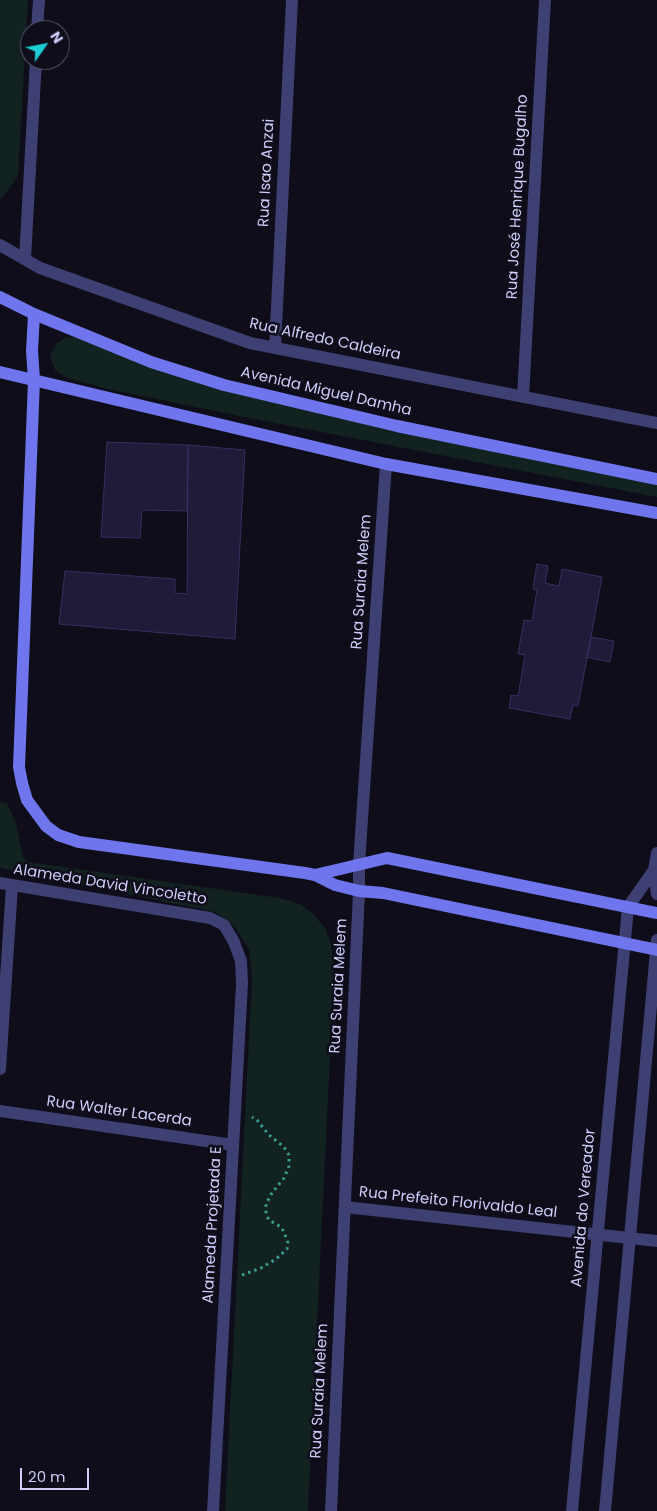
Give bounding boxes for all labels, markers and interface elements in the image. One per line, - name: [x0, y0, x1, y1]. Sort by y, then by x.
- north arrow: [20, 20, 70, 70]
- text: N: [45, 28, 68, 47]
- street label: Rua José Henrique Bugalho: [504, 94, 532, 300]
- street label: Rua Isao Anzai: [255, 118, 279, 228]
- street label: Rua Alfredo Caldeira: [248, 315, 402, 365]
- street label: Avenida Miguel Damha: [239, 364, 413, 420]
- street label: Rua Suraia Melem: [348, 514, 376, 650]
- street label: Alameda David Vincoletto: [12, 861, 208, 909]
- street label: Rua Suraia Melem: [326, 918, 352, 1054]
- street label: Rua Walter Lacerda: [45, 1093, 193, 1131]
- street label: Avenida do Vereador: [568, 1128, 600, 1288]
- street label: Alameda Projetada E: [200, 1146, 226, 1304]
- street label: Rua Prefeito Florivaldo Leal: [358, 1184, 558, 1222]
- street label: Rua Suraia Melem: [307, 1323, 333, 1459]
- scale bar: [22, 1458, 91, 1490]
- text: 20 m: [28, 1466, 66, 1487]

